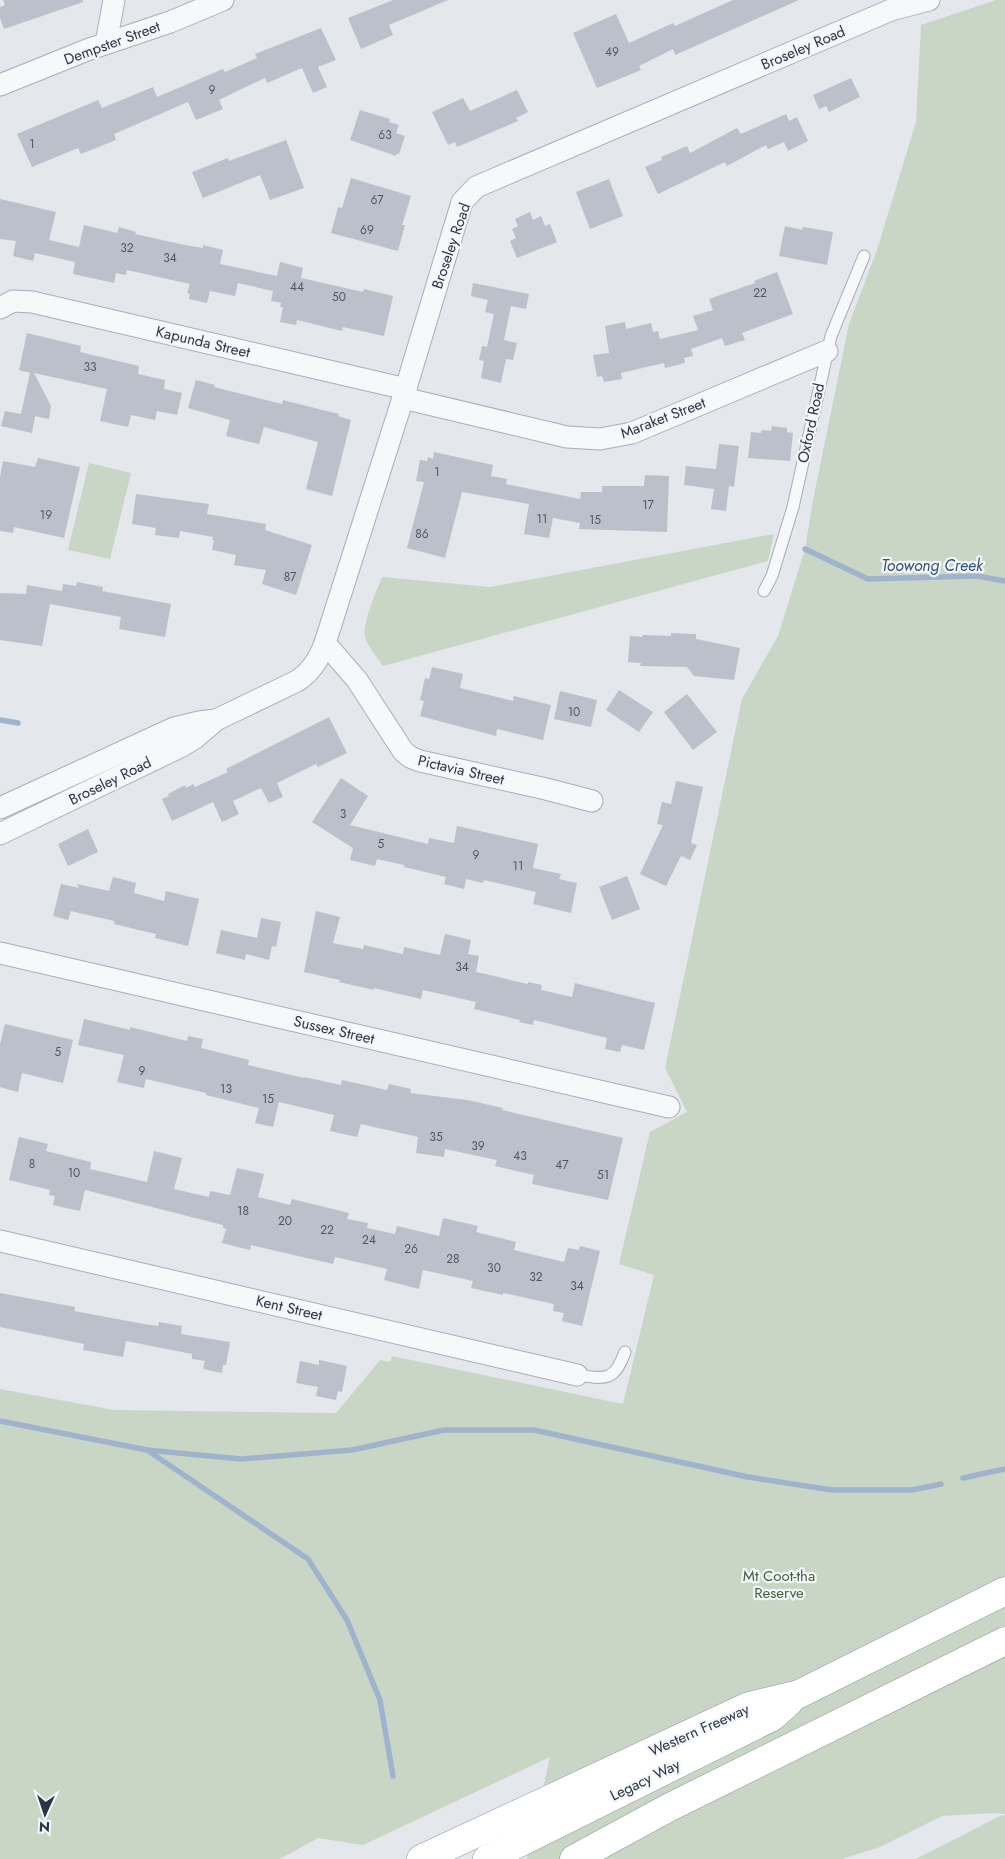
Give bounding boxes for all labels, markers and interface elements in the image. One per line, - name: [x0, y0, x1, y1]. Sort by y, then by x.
- street label: Dempster Street: [61, 15, 164, 71]
- street label: Broseley Road: [757, 20, 849, 76]
- house number: 49: [605, 43, 619, 61]
- house number: 9: [209, 81, 216, 99]
- house number: 63: [378, 126, 392, 144]
- house number: 1: [29, 135, 35, 153]
- house number: 67: [370, 191, 384, 209]
- street label: Broseley Road: [426, 200, 476, 292]
- house number: 69: [360, 221, 374, 239]
- house number: 32: [120, 239, 134, 257]
- house number: 34: [163, 249, 177, 267]
- house number: 44: [290, 278, 304, 296]
- house number: 22: [753, 284, 767, 302]
- house number: 50: [332, 288, 346, 306]
- street label: Kapunda Street: [154, 320, 253, 364]
- house number: 33: [83, 358, 97, 376]
- street label: Oxford Road: [792, 381, 830, 465]
- street label: Maraket Street: [617, 392, 709, 444]
- house number: 1: [434, 463, 440, 481]
- house number: 17: [642, 496, 655, 514]
- house number: 19: [40, 506, 52, 524]
- house number: 11: [537, 510, 547, 528]
- house number: 15: [589, 511, 601, 529]
- house number: 86: [415, 525, 429, 543]
- water label: Toowong Creek: [881, 554, 984, 577]
- house number: 87: [284, 568, 297, 586]
- house number: 10: [568, 703, 580, 721]
- street label: Pictavia Street: [416, 749, 507, 791]
- street label: Broseley Road: [65, 751, 155, 811]
- house number: 3: [340, 805, 347, 823]
- house number: 5: [378, 835, 385, 853]
- house number: 9: [473, 846, 480, 864]
- house number: 11: [513, 857, 523, 875]
- house number: 34: [455, 958, 469, 976]
- street label: Sussex Street: [291, 1010, 377, 1050]
- house number: 5: [55, 1043, 62, 1061]
- house number: 9: [139, 1062, 146, 1080]
- house number: 13: [220, 1080, 232, 1098]
- house number: 15: [262, 1090, 274, 1108]
- house number: 35: [429, 1128, 443, 1146]
- house number: 39: [471, 1137, 485, 1155]
- house number: 43: [513, 1147, 527, 1165]
- house number: 8: [29, 1155, 35, 1173]
- house number: 47: [555, 1156, 569, 1174]
- house number: 10: [68, 1164, 80, 1182]
- house number: 51: [597, 1166, 609, 1184]
- house number: 18: [237, 1202, 249, 1220]
- house number: 20: [278, 1212, 292, 1230]
- house number: 22: [320, 1221, 334, 1239]
- house number: 24: [362, 1231, 376, 1249]
- house number: 26: [404, 1240, 418, 1258]
- house number: 28: [446, 1250, 460, 1268]
- house number: 30: [487, 1259, 501, 1277]
- house number: 32: [529, 1268, 543, 1286]
- house number: 34: [570, 1277, 584, 1295]
- street label: Kent Street: [254, 1290, 325, 1326]
- park label: Mt Coot-tha Reserve: [743, 1565, 815, 1604]
- street label: Western Freeway: [645, 1698, 753, 1762]
- street label: Legacy Way: [606, 1753, 684, 1806]
- north arrow: [20, 1789, 70, 1839]
- text: N: [38, 1817, 50, 1837]

